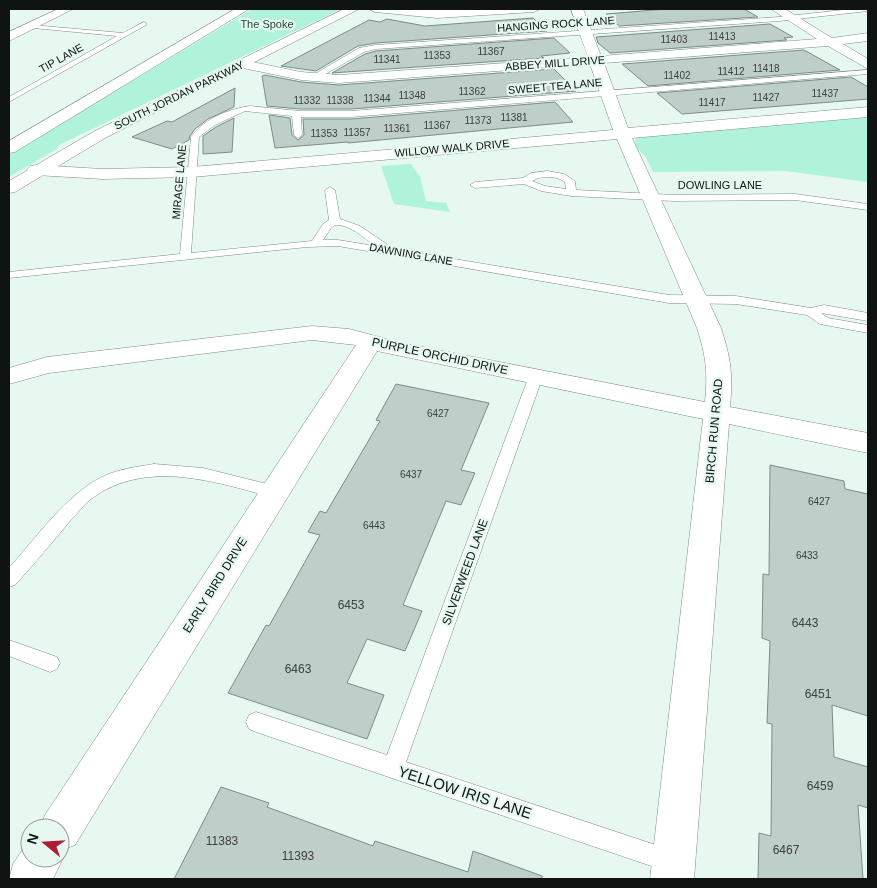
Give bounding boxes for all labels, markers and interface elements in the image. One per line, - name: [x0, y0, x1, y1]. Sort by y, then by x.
- street label: HANGING ROCK LANE: [497, 14, 615, 34]
- park label: The Spoke: [240, 18, 294, 30]
- house number: 11413: [708, 31, 736, 42]
- house number: 11403: [660, 34, 688, 45]
- street label: TIP LANE: [37, 41, 85, 75]
- house number: 11367: [477, 46, 505, 57]
- house number: 11353: [423, 50, 451, 61]
- house number: 11341: [373, 54, 401, 65]
- street label: ABBEY MILL DRIVE: [505, 54, 605, 72]
- street label: SOUTH JORDAN PARKWAY: [112, 58, 246, 132]
- house number: 11418: [752, 63, 780, 74]
- house number: 11412: [717, 66, 745, 77]
- house number: 11402: [663, 70, 691, 81]
- street label: SWEET TEA LANE: [507, 76, 603, 96]
- house number: 11362: [458, 86, 486, 97]
- house number: 11437: [811, 88, 839, 99]
- house number: 11348: [398, 90, 426, 101]
- house number: 11427: [752, 92, 780, 103]
- house number: 11344: [363, 93, 391, 104]
- house number: 11332: [293, 95, 321, 106]
- house number: 11338: [326, 95, 354, 106]
- house number: 11417: [698, 97, 726, 108]
- house number: 11381: [500, 112, 528, 123]
- house number: 11373: [464, 115, 492, 126]
- house number: 11367: [423, 120, 451, 131]
- house number: 11361: [383, 123, 411, 134]
- house number: 11357: [343, 127, 371, 138]
- house number: 11353: [310, 128, 338, 139]
- street label: WILLOW WALK DRIVE: [394, 137, 510, 159]
- street label: MIRAGE LANE: [170, 144, 188, 220]
- street label: DOWLING LANE: [678, 179, 762, 191]
- street label: DAWNING LANE: [368, 241, 454, 267]
- street label: PURPLE ORCHID DRIVE: [371, 335, 509, 377]
- street label: BIRCH RUN ROAD: [702, 378, 726, 484]
- house number: 6427: [427, 408, 450, 419]
- house number: 6437: [400, 469, 423, 480]
- house number: 6427: [808, 496, 831, 507]
- street label: SILVERWEED LANE: [439, 517, 491, 627]
- house number: 6443: [363, 520, 386, 531]
- street label: EARLY BIRD DRIVE: [180, 535, 250, 635]
- house number: 6433: [796, 550, 819, 561]
- house number: 6453: [338, 598, 365, 612]
- house number: 6443: [792, 616, 819, 630]
- house number: 6463: [285, 662, 312, 676]
- house number: 6451: [805, 687, 832, 701]
- street label: YELLOW IRIS LANE: [396, 762, 534, 822]
- house number: 6459: [807, 779, 834, 793]
- north arrow: [20, 818, 70, 868]
- text: N: [23, 832, 42, 846]
- house number: 11383: [206, 834, 239, 848]
- house number: 6467: [773, 843, 800, 857]
- house number: 11393: [282, 849, 315, 863]

